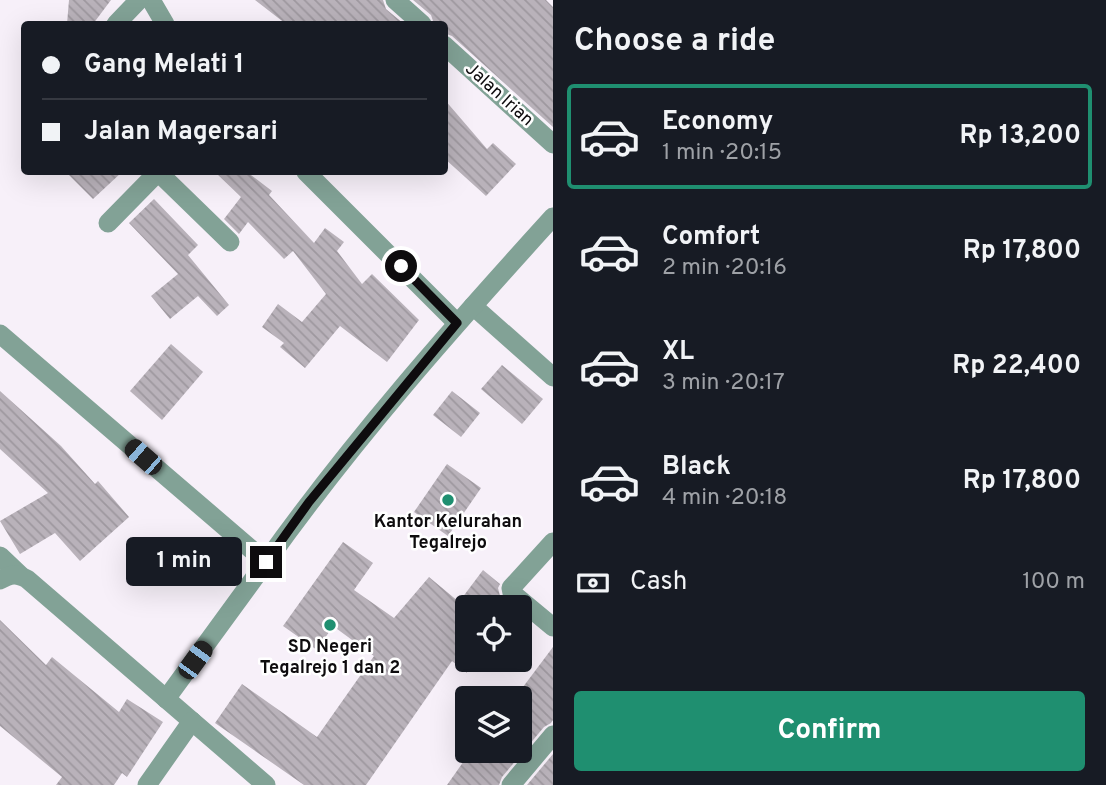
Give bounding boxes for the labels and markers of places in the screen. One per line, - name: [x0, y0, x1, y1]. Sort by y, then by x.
- marker: Kantor Kelurahan Tegalrejo: [440, 492, 456, 508]
- place label: Kantor Kelurahan Tegalrejo: [374, 511, 522, 555]
- marker: SD Negeri Tegalrejo 1 dan 2: [322, 617, 338, 633]
- place label: SD Negeri Tegalrejo 1 dan 2: [260, 636, 400, 680]

